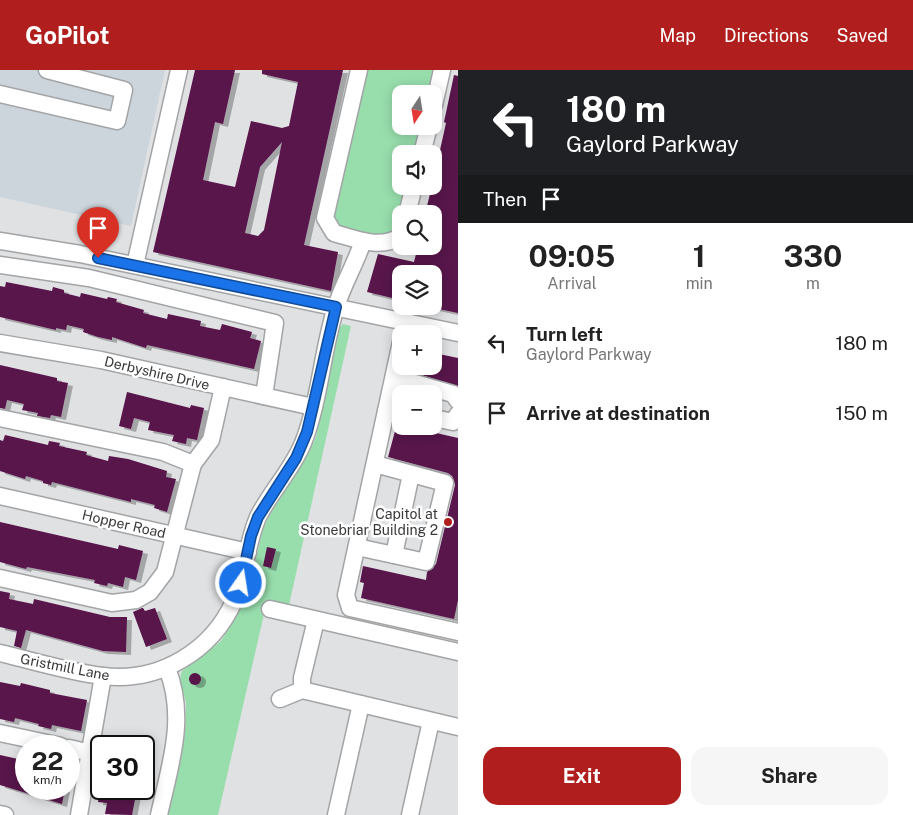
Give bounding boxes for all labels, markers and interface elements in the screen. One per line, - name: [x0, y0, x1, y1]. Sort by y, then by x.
- text: GoPilot: [25, 21, 109, 49]
- text: Map: [659, 25, 696, 46]
- text: Directions: [724, 25, 809, 46]
- text: Saved: [837, 25, 888, 46]
- north arrow: [392, 85, 442, 135]
- map controls: [392, 85, 442, 435]
- text: 180 m: [566, 89, 666, 130]
- icon: left: [483, 90, 548, 155]
- text: Gaylord Parkway: [566, 131, 739, 157]
- button: sound: [392, 145, 442, 195]
- icon: arrive: [537, 185, 565, 213]
- text: Then: [483, 188, 527, 210]
- button: search: [392, 205, 442, 255]
- pin: [77, 207, 119, 258]
- icon: arrive: [84, 214, 112, 242]
- text: 09:05: [529, 238, 615, 274]
- text: 1: [693, 238, 706, 274]
- text: 330: [783, 238, 842, 274]
- button: layers: [392, 265, 442, 315]
- text: Arrival: [547, 274, 597, 293]
- text: min: [686, 274, 713, 293]
- text: m: [806, 274, 820, 293]
- text: Turn left: [526, 323, 603, 345]
- button: +: [392, 325, 442, 375]
- icon: left: [483, 329, 511, 357]
- text: 180 m: [835, 332, 888, 354]
- text: Gaylord Parkway: [526, 345, 652, 364]
- street label: Derbyshire Drive: [103, 353, 211, 393]
- button: −: [392, 385, 442, 435]
- icon: arrive: [483, 399, 511, 427]
- text: Arrive at destination: [526, 402, 710, 424]
- text: 150 m: [835, 402, 888, 424]
- place label: Capitol at Stonebriar Building 2: [300, 506, 438, 538]
- street label: Hopper Road: [81, 507, 167, 541]
- marker: Capitol at Stonebriar Building 2: [442, 516, 454, 528]
- position arrow: [214, 556, 266, 608]
- street label: Gristmill Lane: [19, 651, 111, 684]
- speed limit sign: 30: [90, 735, 155, 800]
- text: 22: [32, 746, 63, 776]
- button: Exit: [483, 747, 681, 805]
- button: Share: [691, 747, 888, 805]
- text: km/h: [33, 773, 62, 787]

